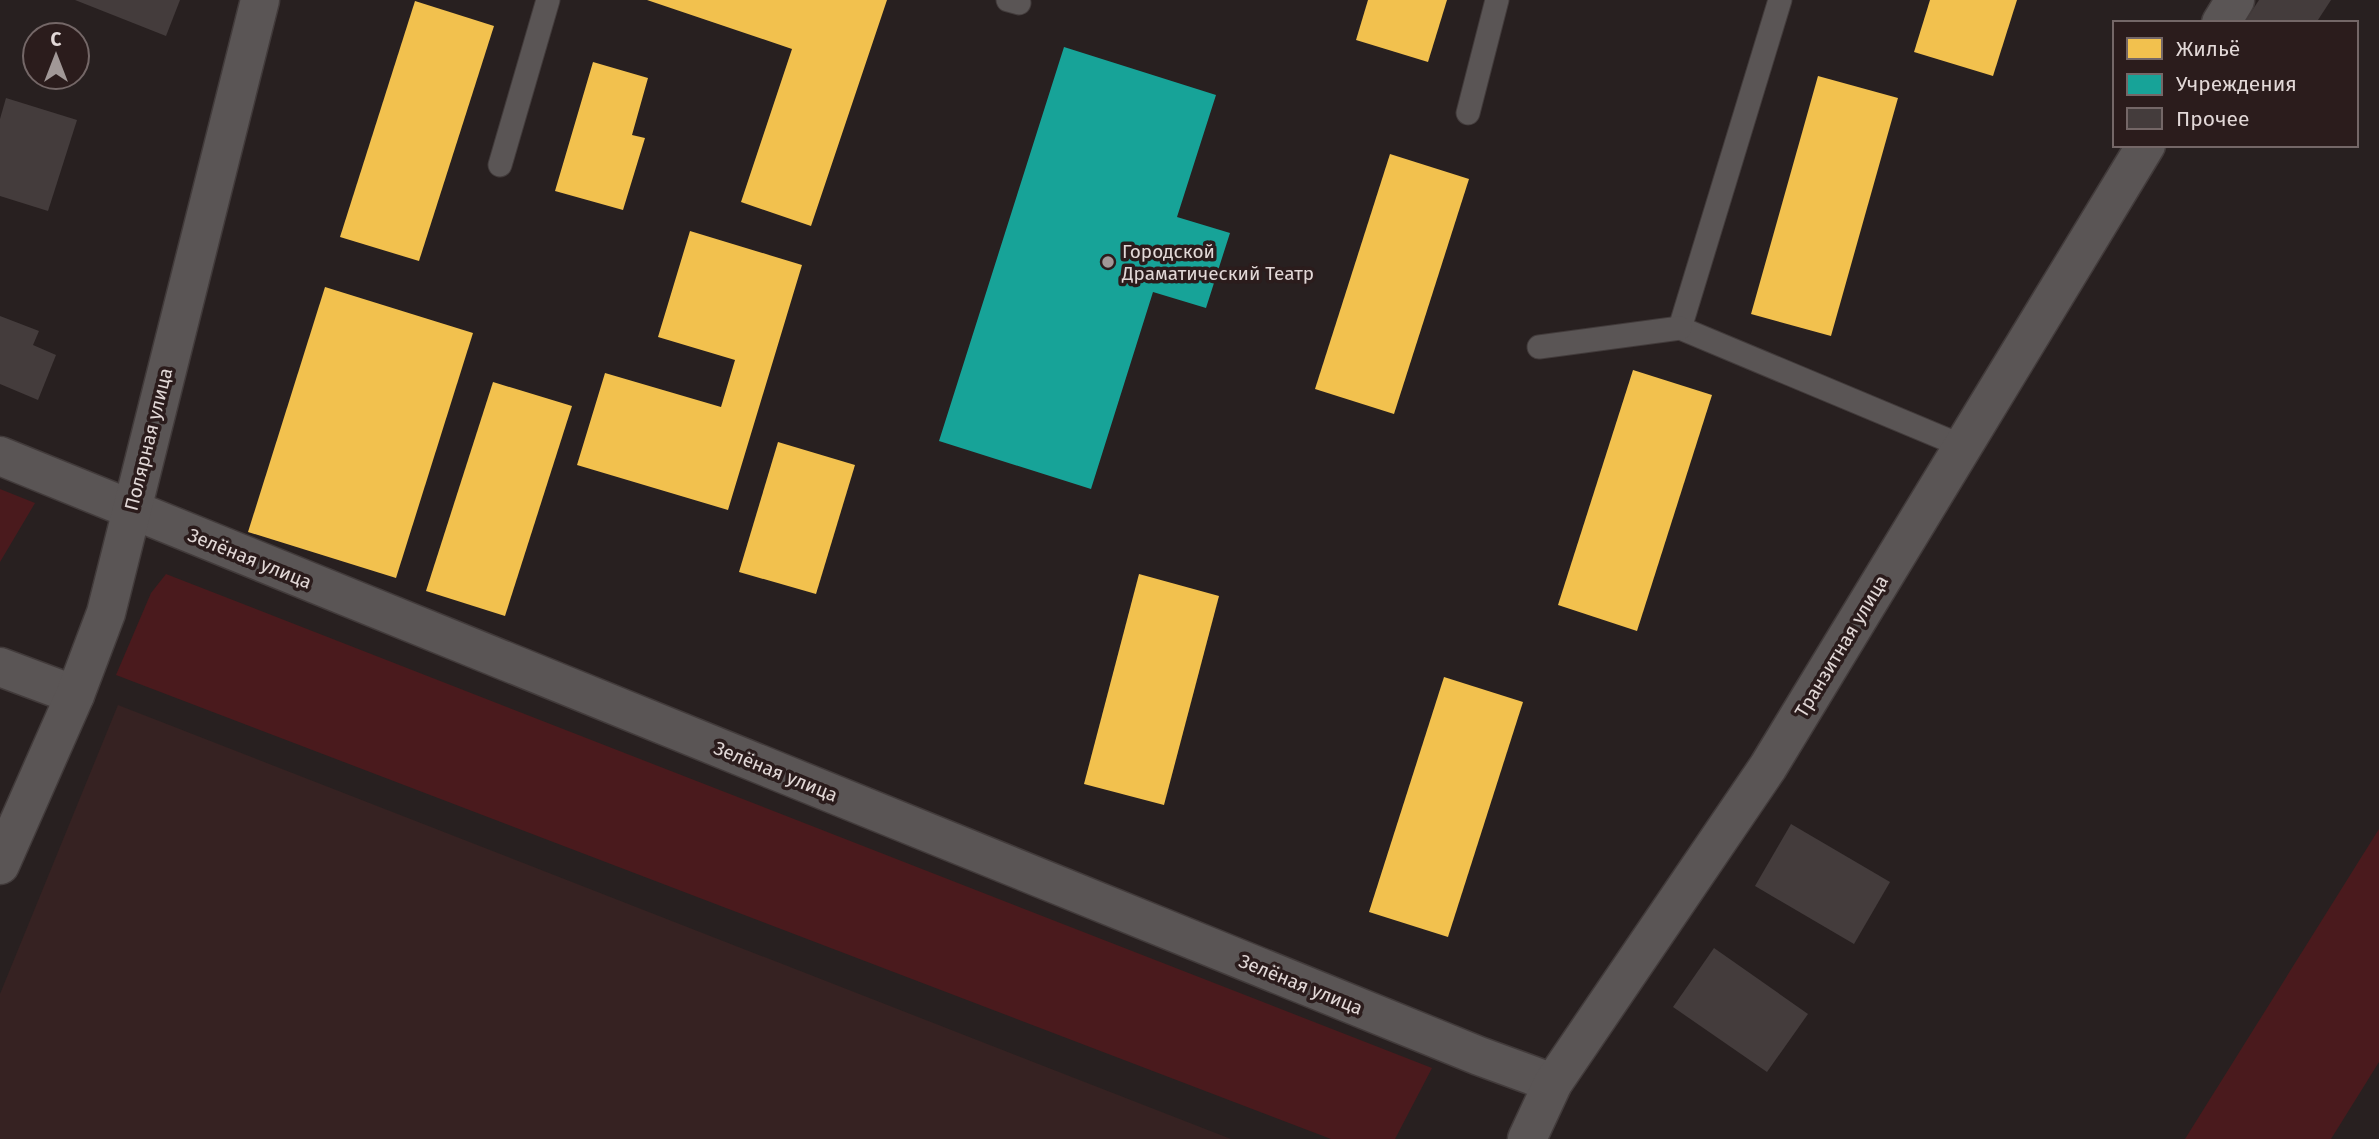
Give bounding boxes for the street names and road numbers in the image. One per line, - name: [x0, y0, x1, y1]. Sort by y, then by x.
- street label: Полярная улица: [120, 365, 177, 513]
- street label: Зелёная улица: [185, 523, 315, 594]
- street label: Транзитная улица: [1790, 571, 1893, 722]
- street label: Зелёная улица: [711, 736, 841, 807]
- street label: Зелёная улица: [1236, 949, 1366, 1020]

